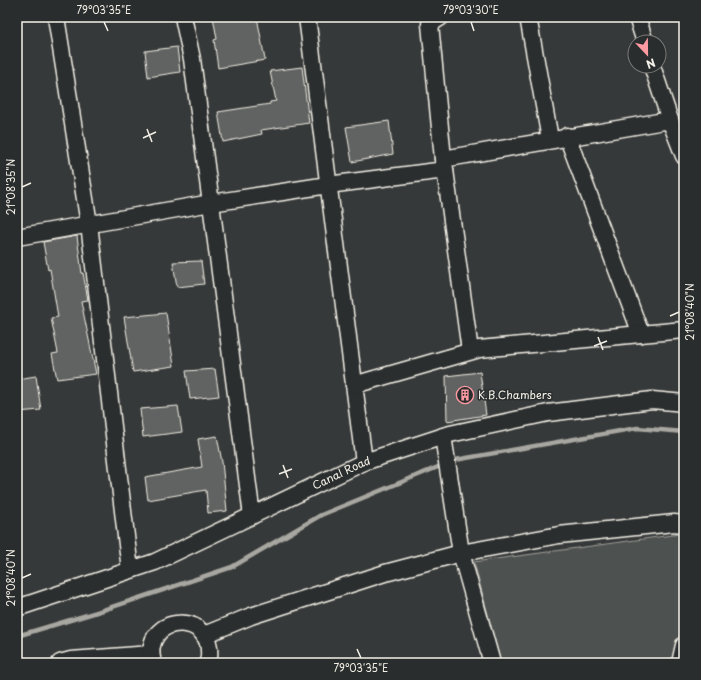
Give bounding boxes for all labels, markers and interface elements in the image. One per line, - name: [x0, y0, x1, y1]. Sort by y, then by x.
- text: 79°03'35"E: [77, 2, 131, 17]
- text: 79°03'30"E: [443, 2, 499, 17]
- north arrow: [627, 34, 667, 74]
- text: N: [643, 54, 658, 73]
- text: 21°08'35"N: [3, 159, 18, 215]
- text: 21°08'40"N: [682, 283, 697, 341]
- building icon: K.B.Chambers: [455, 385, 475, 405]
- place label: K.B.Chambers: [478, 386, 552, 403]
- street label: Canal Road: [309, 452, 372, 494]
- text: 21°08'40"N: [3, 549, 18, 607]
- text: 79°03'35"E: [334, 660, 388, 675]

